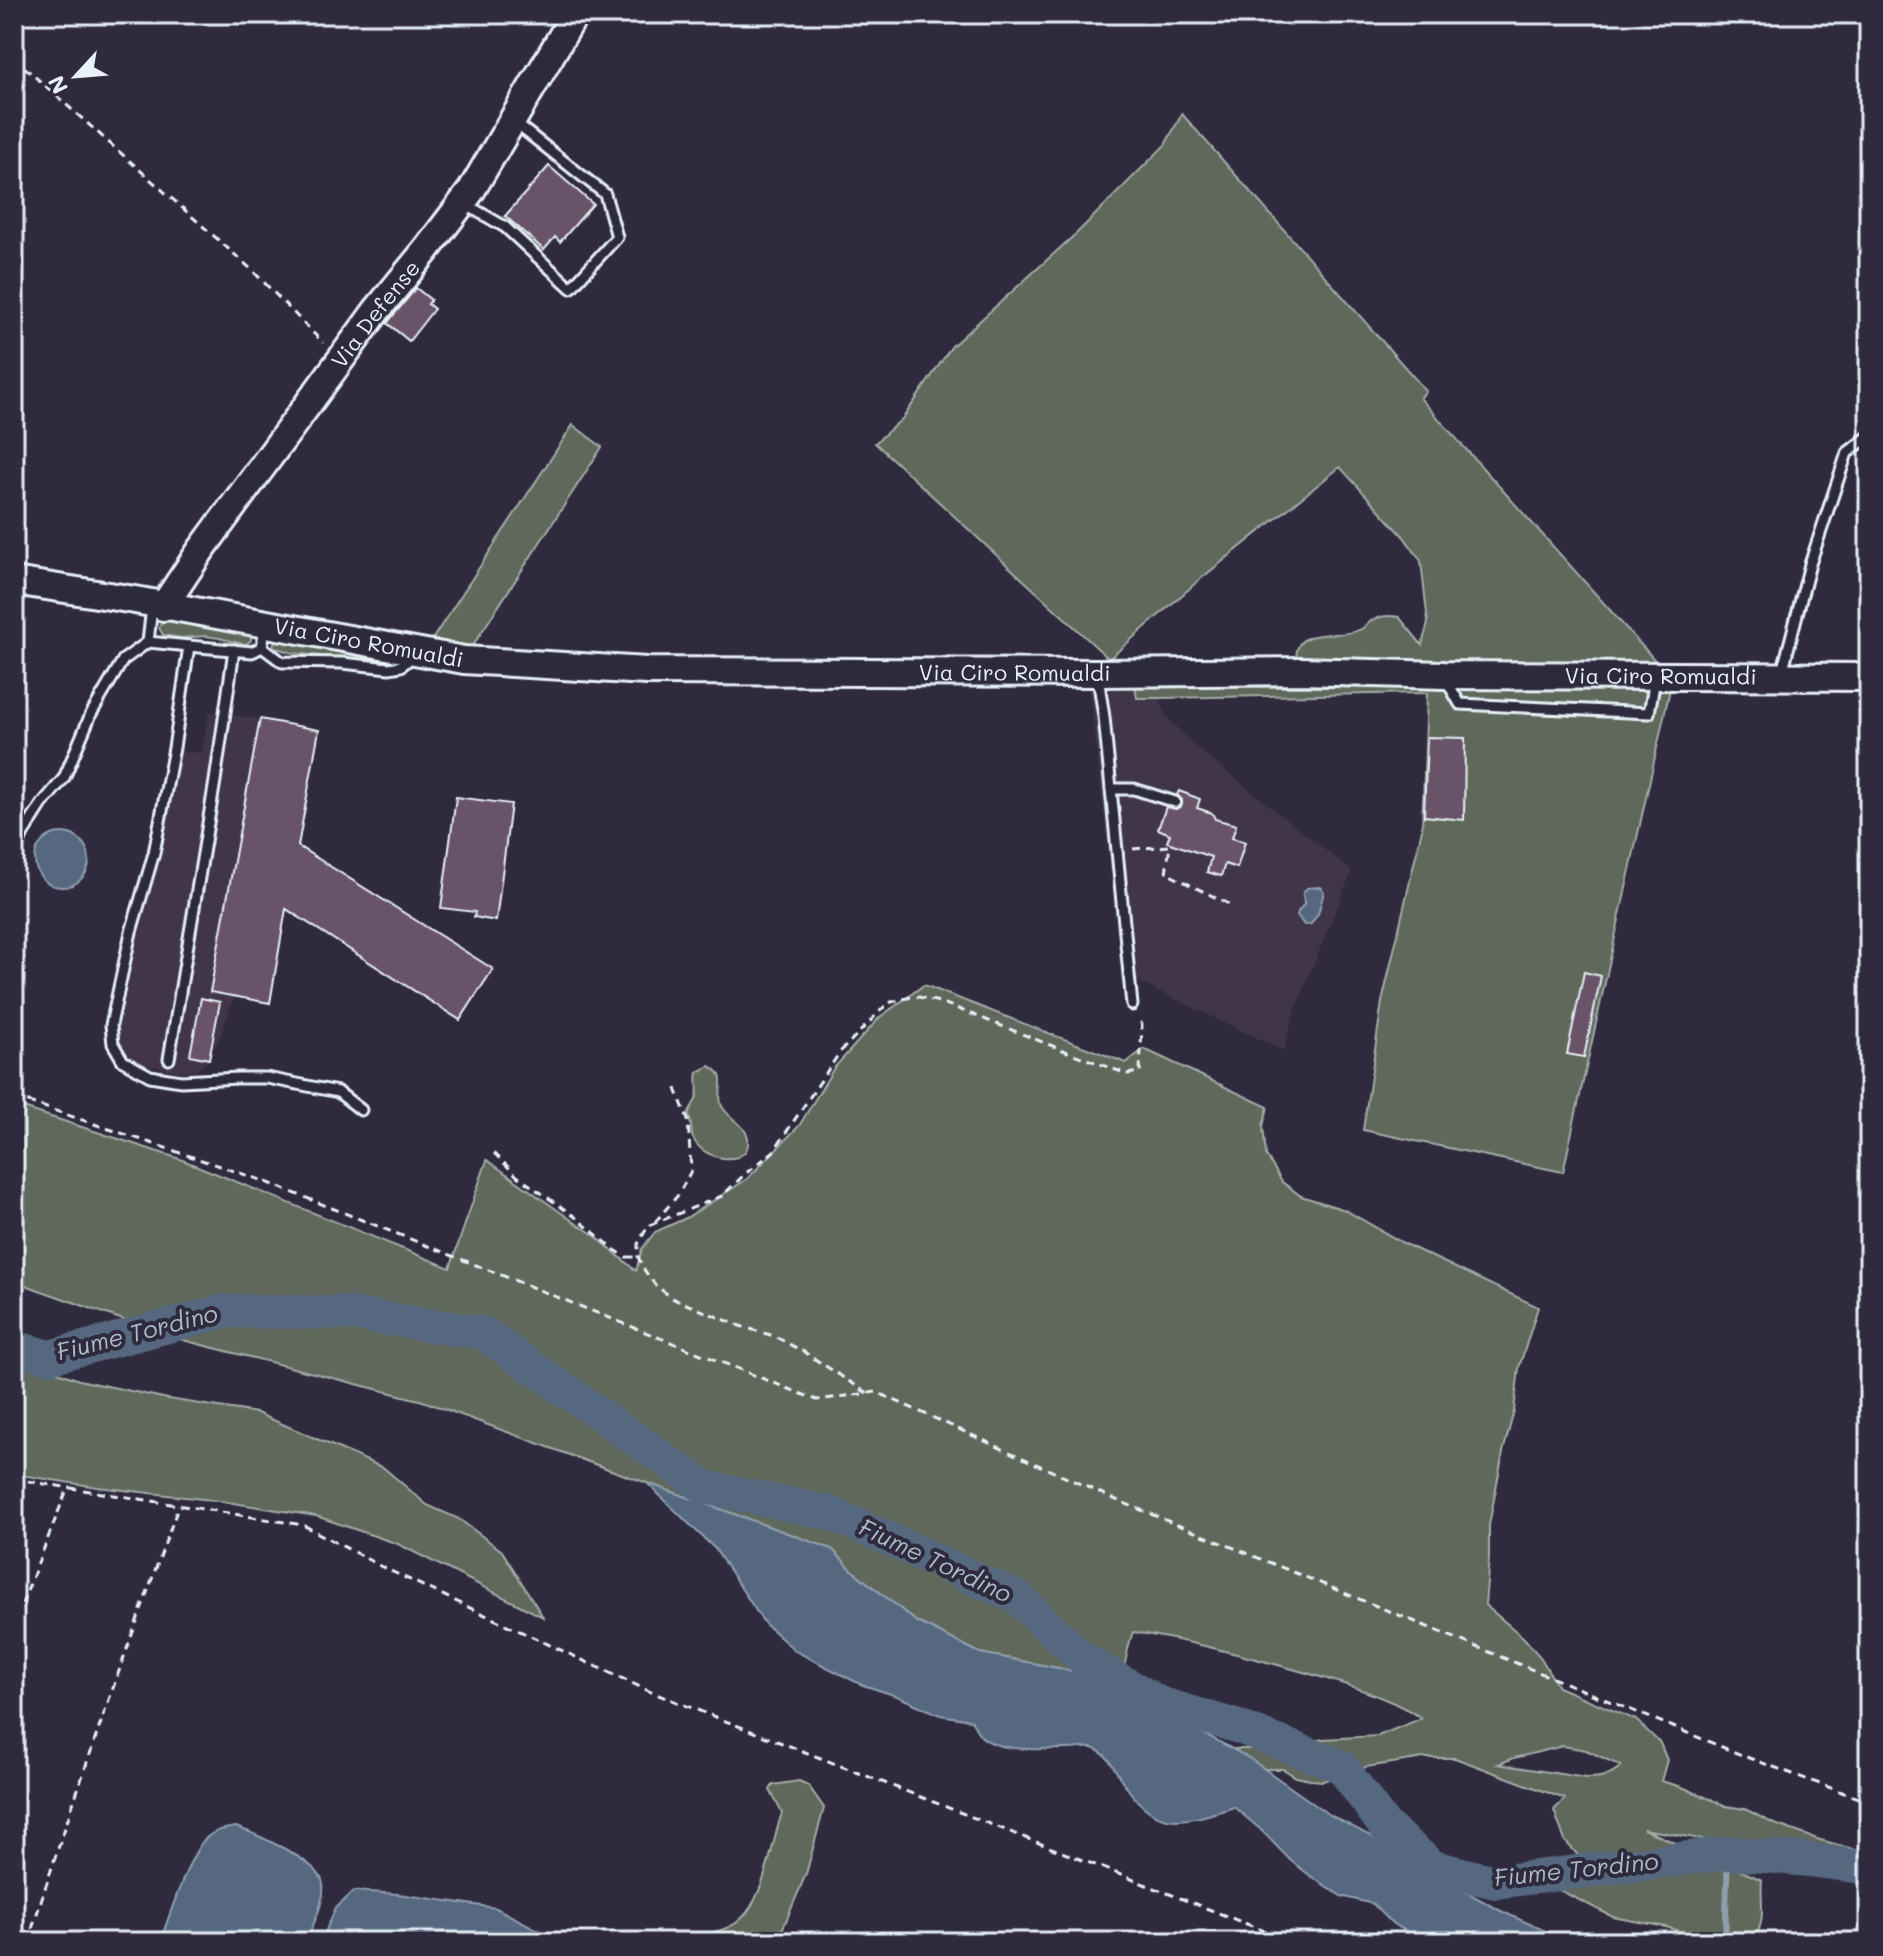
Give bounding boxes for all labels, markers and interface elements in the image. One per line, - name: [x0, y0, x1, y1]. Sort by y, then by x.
- north arrow: [36, 36, 116, 116]
- text: N: [41, 71, 74, 99]
- street label: Via Defense: [324, 254, 426, 374]
- street label: Via Ciro Romualdi: [272, 611, 466, 674]
- street label: Via Ciro Romualdi: [919, 657, 1111, 687]
- street label: Via Ciro Romualdi: [1565, 661, 1757, 690]
- water label: Fiume Tordino: [53, 1297, 221, 1367]
- water label: Fiume Tordino: [854, 1511, 1017, 1609]
- water label: Fiume Tordino: [1492, 1844, 1660, 1893]

